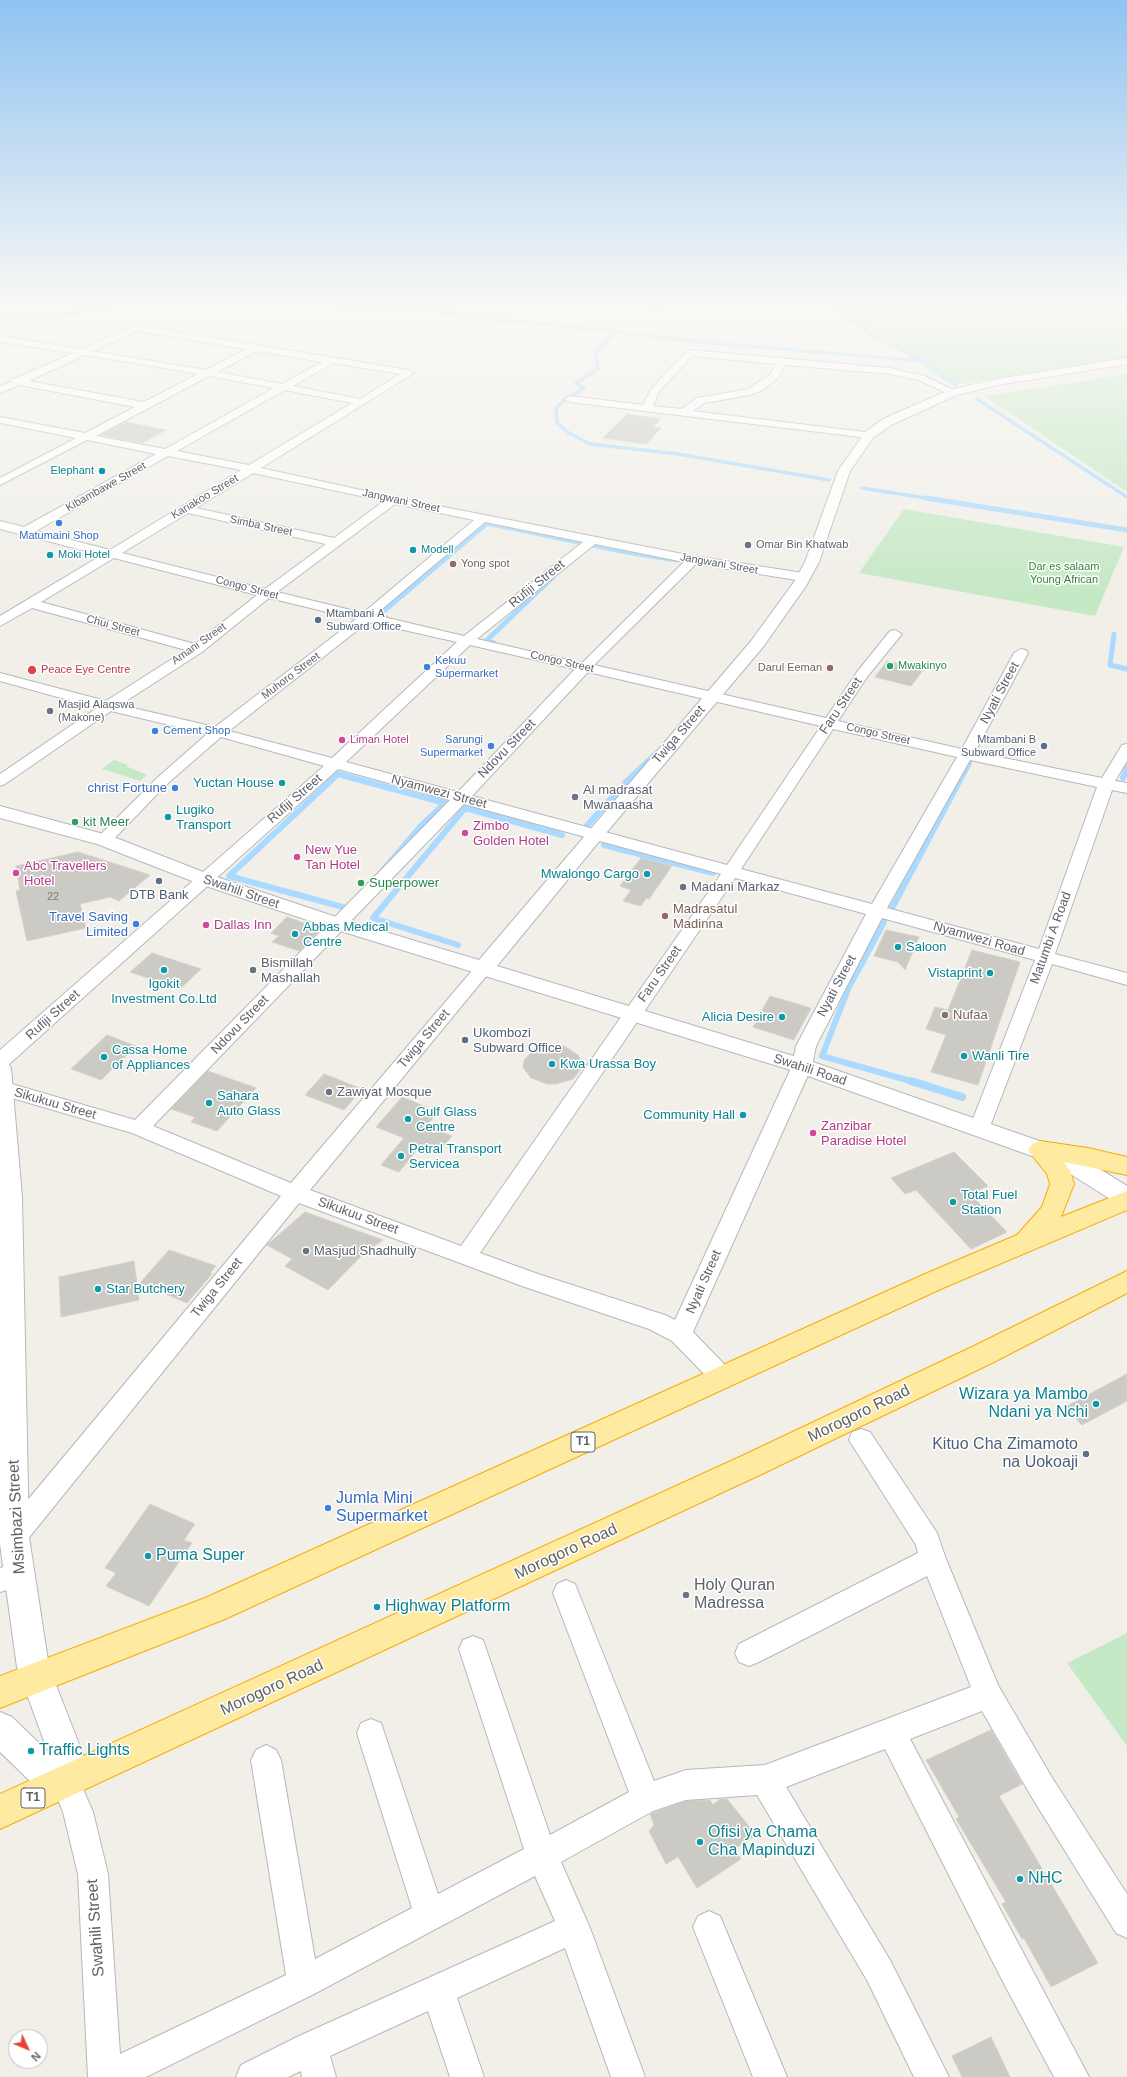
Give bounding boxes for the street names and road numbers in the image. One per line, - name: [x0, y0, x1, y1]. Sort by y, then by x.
- street label: Kibambawe Street: [63, 459, 149, 515]
- street label: Kariakoo Street: [169, 472, 241, 522]
- street label: Jangwani Street: [361, 486, 441, 516]
- street label: Simba Street: [229, 513, 293, 539]
- street label: Jangwani Street: [679, 551, 759, 577]
- street label: Rufiji Street: [506, 557, 568, 611]
- street label: Congo Street: [214, 573, 280, 603]
- street label: Chui Street: [85, 613, 141, 639]
- street label: Amani Street: [169, 620, 229, 668]
- street label: Congo Street: [529, 648, 595, 676]
- street label: Muhoro Street: [259, 650, 323, 702]
- street label: Nyati Street: [977, 659, 1023, 727]
- street label: Faru Street: [816, 675, 866, 737]
- street label: Twiga Street: [649, 703, 709, 767]
- street label: Ndovu Street: [475, 716, 539, 782]
- street label: Congo Street: [845, 720, 911, 748]
- street label: Rufiji Street: [265, 771, 325, 827]
- street label: Nyamwezi Street: [390, 772, 488, 812]
- street label: Swahili Street: [201, 872, 281, 912]
- street label: Matumbi A Road: [1027, 890, 1075, 986]
- street label: Nyamwezi Road: [931, 918, 1027, 960]
- street label: Faru Street: [635, 943, 685, 1005]
- street label: Nyati Street: [814, 952, 860, 1020]
- street label: Rufiji Street: [23, 987, 83, 1043]
- street label: Ndovu Street: [208, 992, 272, 1058]
- street label: Twiga Street: [395, 1006, 453, 1072]
- street label: Swahili Road: [772, 1051, 848, 1089]
- street label: Sikukuu Street: [12, 1085, 98, 1123]
- street label: Sikukuu Street: [316, 1194, 400, 1238]
- street label: Nyati Street: [683, 1248, 725, 1316]
- street label: Twiga Street: [188, 1255, 246, 1321]
- street label: Morogoro Road: [805, 1381, 913, 1447]
- road number: T1: [571, 1432, 595, 1452]
- street label: Msimbazi Street: [4, 1459, 30, 1575]
- street label: Morogoro Road: [512, 1520, 620, 1584]
- street label: Morogoro Road: [218, 1656, 326, 1720]
- road number: T1: [21, 1788, 45, 1808]
- street label: Swahili Street: [83, 1879, 109, 1977]

